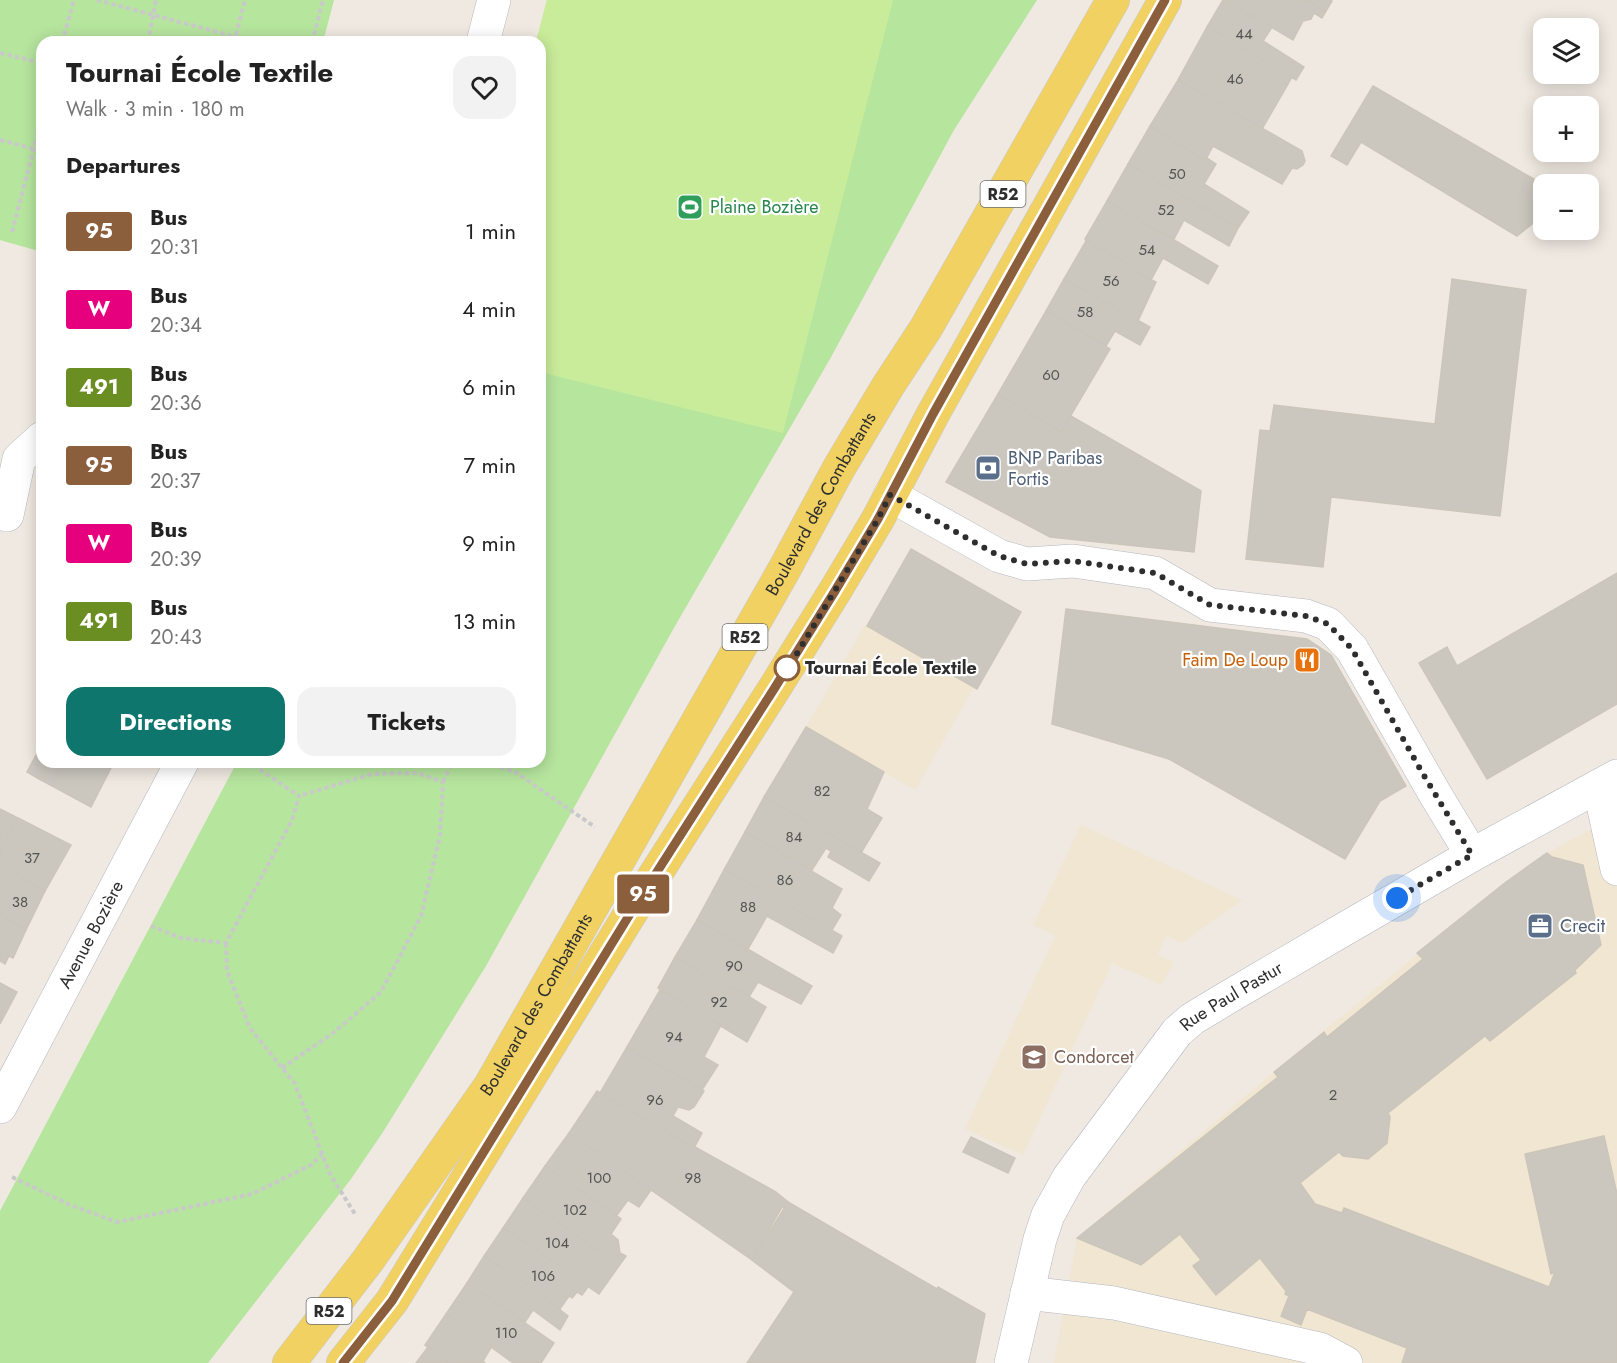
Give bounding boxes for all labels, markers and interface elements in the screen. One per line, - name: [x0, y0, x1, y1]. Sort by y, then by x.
- map controls: [1533, 18, 1599, 240]
- button: layers: [1533, 18, 1599, 84]
- house number: 44: [1235, 23, 1253, 45]
- text: Tournai École Textile: [66, 52, 333, 93]
- button: heart: [453, 56, 516, 119]
- house number: 46: [1226, 68, 1244, 90]
- text: Walk · 3 min · 180 m: [66, 95, 245, 124]
- button: +: [1533, 96, 1599, 162]
- text: Departures: [66, 149, 180, 181]
- house number: 50: [1168, 163, 1186, 185]
- button: −: [1533, 174, 1599, 240]
- road number: R52: [980, 181, 1026, 207]
- sports icon: Plaine Bozière: [675, 192, 705, 222]
- place label: Plaine Bozière: [710, 194, 818, 220]
- house number: 52: [1158, 199, 1175, 221]
- text: Bus: [150, 201, 187, 233]
- text: 1 min: [465, 215, 516, 247]
- text: 95: [85, 216, 113, 246]
- text: 20:31: [150, 233, 199, 262]
- house number: 54: [1138, 239, 1156, 261]
- house number: 56: [1102, 270, 1120, 292]
- text: Bus: [150, 279, 187, 311]
- text: 4 min: [462, 293, 516, 325]
- text: W: [88, 294, 110, 324]
- house number: 58: [1077, 301, 1093, 323]
- text: 20:34: [150, 311, 202, 340]
- text: Bus: [150, 357, 187, 389]
- house number: 60: [1042, 364, 1060, 386]
- text: 6 min: [462, 371, 516, 403]
- text: 491: [79, 372, 119, 402]
- text: 20:36: [150, 389, 202, 418]
- street label: Boulevard des Combattants: [759, 407, 883, 600]
- text: Bus: [150, 435, 187, 467]
- place label: BNP Paribas Fortis: [1008, 445, 1102, 492]
- text: 7 min: [463, 449, 516, 481]
- text: 95: [85, 450, 113, 480]
- bank icon: BNP Paribas Fortis: [973, 453, 1003, 483]
- text: 20:37: [150, 467, 201, 496]
- text: Bus: [150, 513, 187, 545]
- text: 9 min: [462, 527, 516, 559]
- text: W: [88, 528, 110, 558]
- text: 20:39: [150, 545, 202, 574]
- text: Bus: [150, 591, 187, 623]
- text: 13 min: [453, 605, 516, 637]
- text: 491: [79, 606, 119, 636]
- text: 20:43: [150, 623, 202, 652]
- road number: R52: [722, 624, 768, 650]
- restaurant icon: Faim De Loup: [1292, 645, 1322, 675]
- place label: Faim De Loup: [1182, 647, 1288, 673]
- marker: Tournai École Textile: [774, 655, 800, 681]
- place label: Tournai École Textile: [805, 655, 977, 681]
- button: Directions: [66, 687, 285, 756]
- button: Tickets: [297, 687, 516, 756]
- house number: 82: [814, 780, 830, 802]
- house number: 84: [786, 826, 803, 848]
- house number: 37: [24, 847, 40, 869]
- house number: 86: [777, 869, 793, 891]
- line badge: 95: [616, 874, 670, 914]
- street label: Avenue Bozière: [52, 876, 130, 993]
- text: 95: [629, 879, 657, 909]
- your location: [1382, 883, 1412, 913]
- house number: 38: [12, 891, 28, 913]
- house number: 88: [740, 896, 756, 918]
- street label: Boulevard des Combattants: [474, 908, 599, 1101]
- office icon: Crecit: [1525, 911, 1555, 941]
- place label: Crecit: [1560, 913, 1606, 939]
- house number: 90: [725, 955, 743, 977]
- street label: Rue Paul Pastur: [1174, 955, 1288, 1037]
- house number: 92: [710, 991, 728, 1013]
- house number: 94: [665, 1026, 683, 1048]
- school or university icon: Condorcet: [1019, 1042, 1049, 1072]
- place label: Condorcet: [1054, 1044, 1134, 1070]
- house number: 2: [1329, 1084, 1337, 1106]
- house number: 96: [646, 1089, 664, 1111]
- house number: 100: [587, 1167, 611, 1189]
- house number: 98: [685, 1167, 701, 1189]
- house number: 102: [563, 1199, 587, 1221]
- house number: 104: [545, 1232, 570, 1254]
- house number: 106: [531, 1265, 555, 1287]
- road number: R52: [306, 1298, 352, 1324]
- house number: 110: [495, 1322, 517, 1344]

